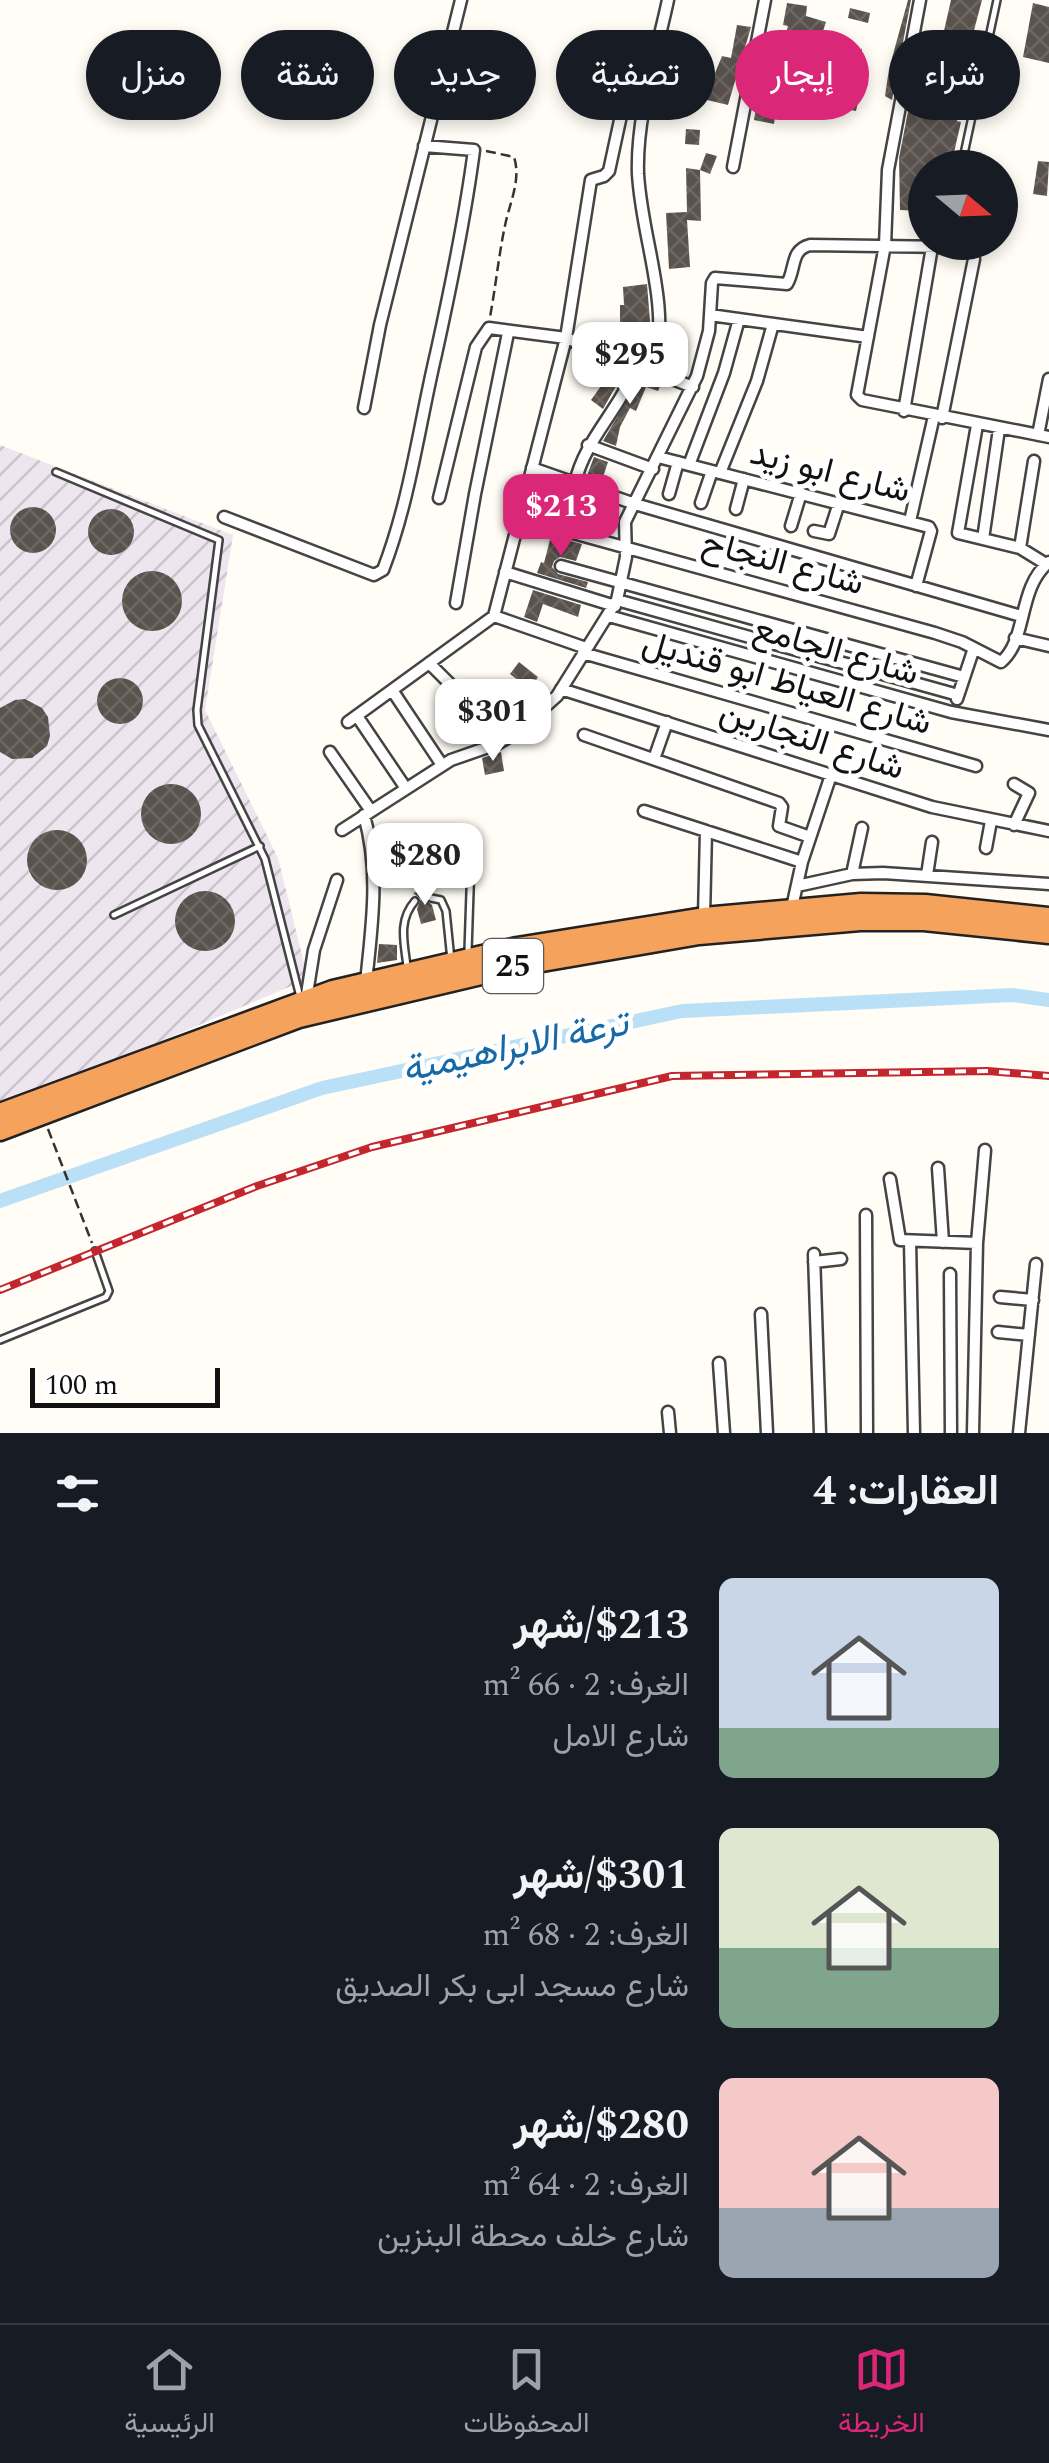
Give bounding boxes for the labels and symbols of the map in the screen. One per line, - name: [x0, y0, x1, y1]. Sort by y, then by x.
- north arrow: [908, 150, 1018, 260]
- pin: $295: [571, 322, 689, 407]
- street label: شارع ابو زيد: [744, 427, 916, 517]
- pin: $213: [502, 474, 620, 559]
- street label: شارع النجاح: [696, 516, 870, 610]
- street label: شارع الجامع: [747, 602, 925, 700]
- street label: شارع العياط ابو قنديل: [636, 616, 938, 750]
- pin: $301: [434, 679, 552, 764]
- street label: شارع النجارين: [713, 685, 911, 795]
- pin: $280: [366, 823, 484, 908]
- road number: 25: [483, 939, 543, 993]
- water label: ترعة الابراهيمية: [397, 994, 638, 1099]
- scale bar: [30, 1363, 220, 1408]

